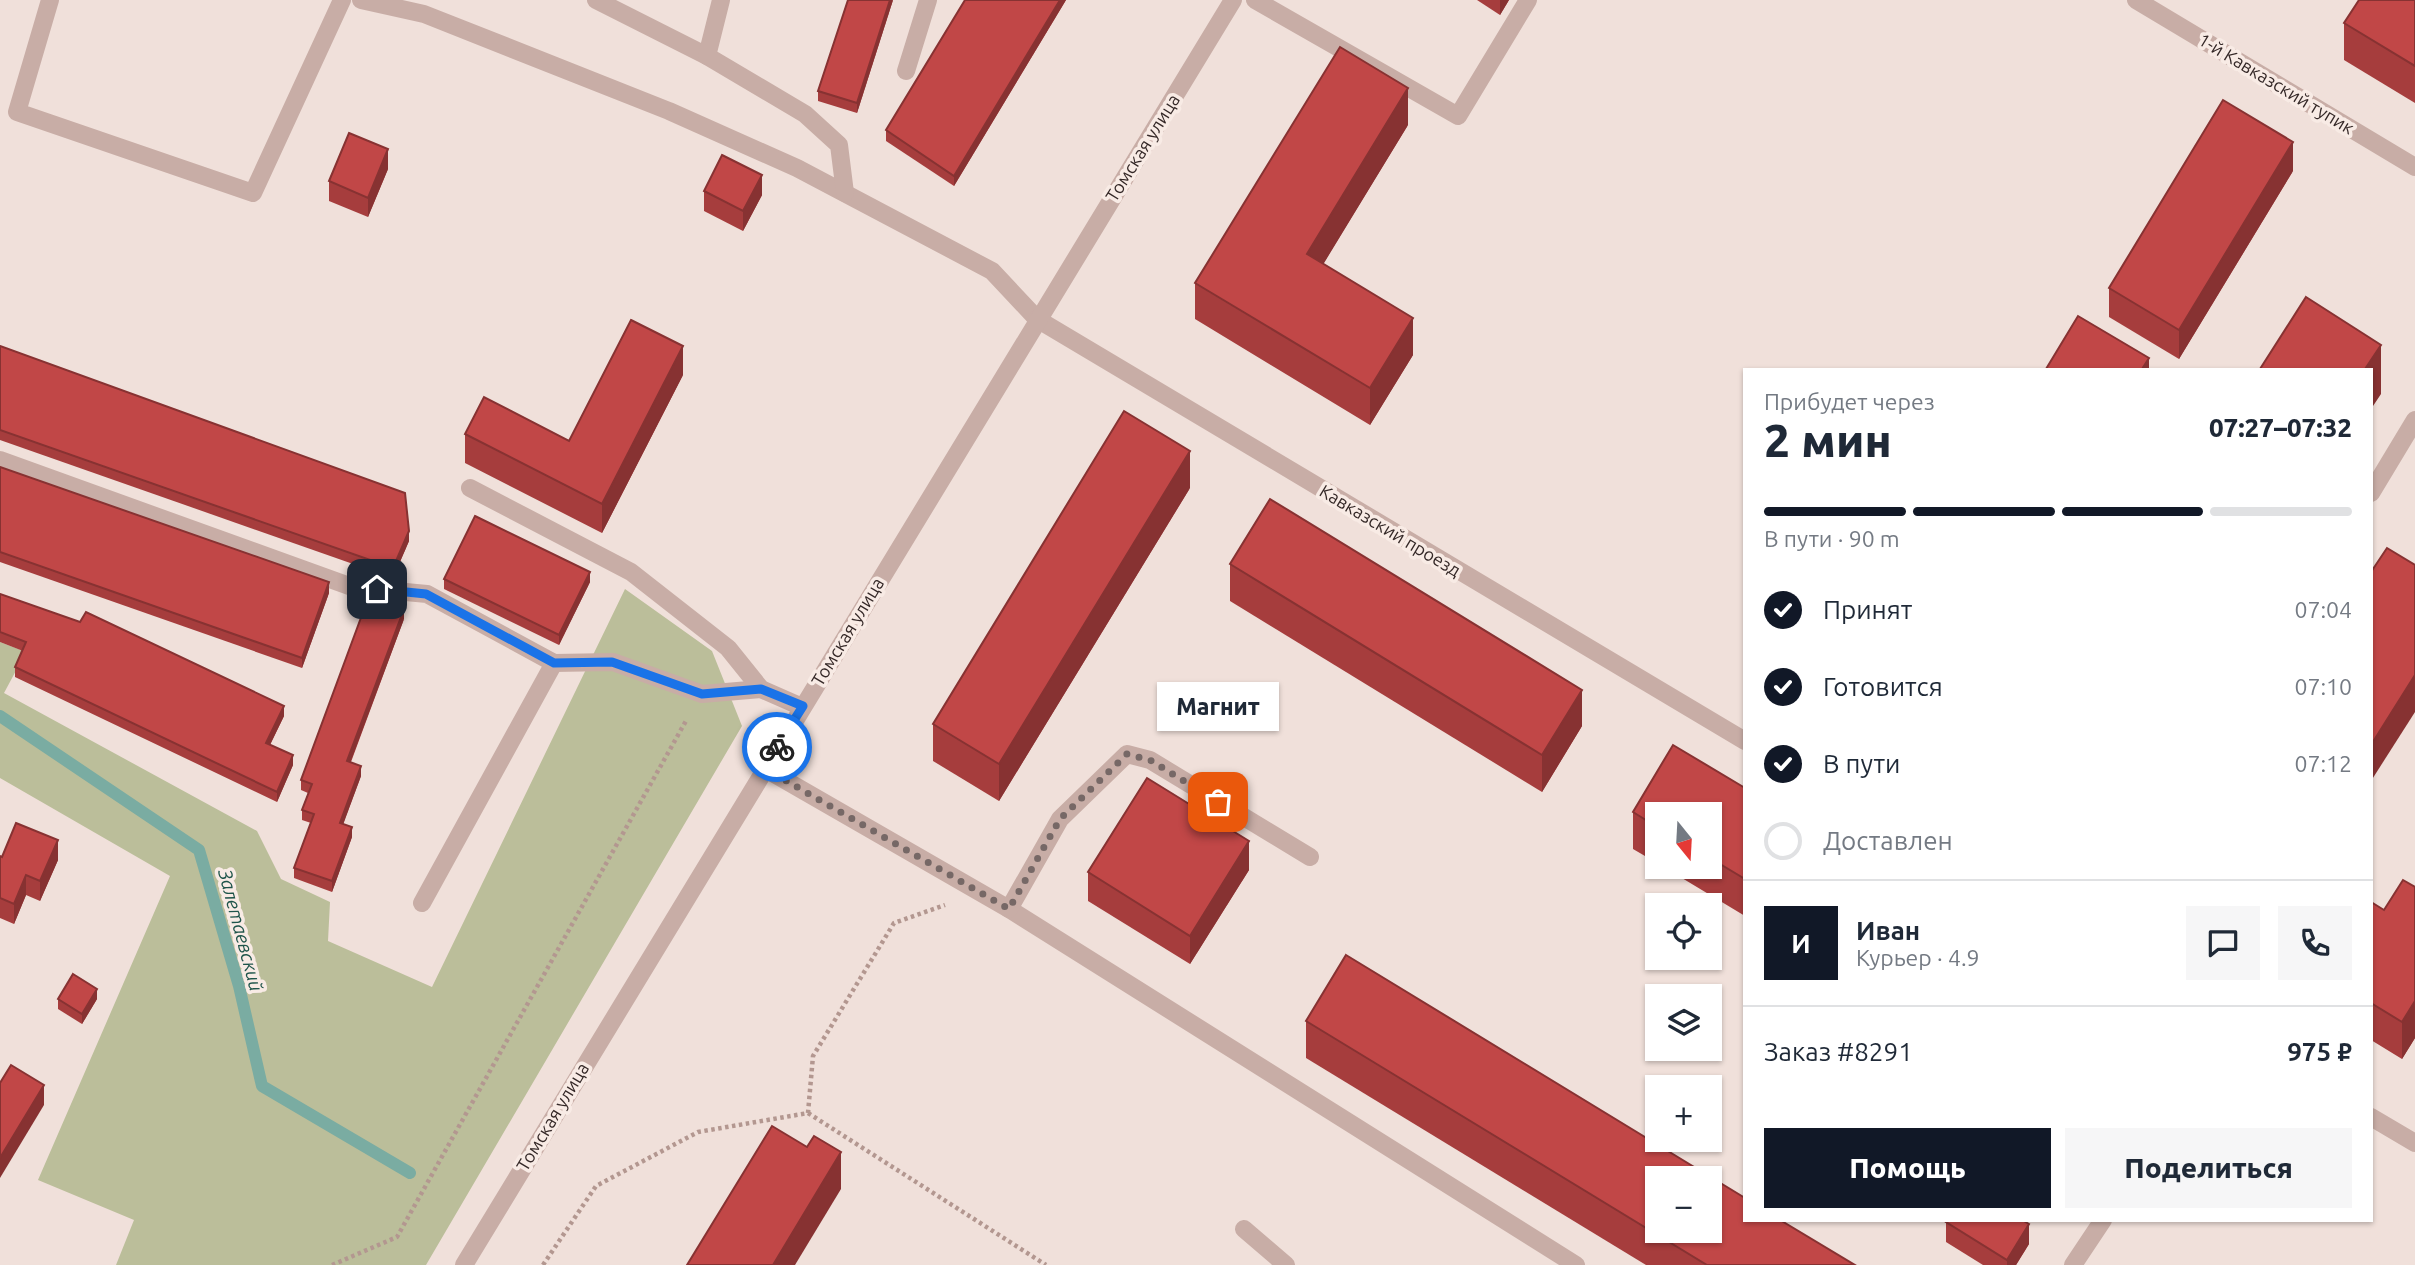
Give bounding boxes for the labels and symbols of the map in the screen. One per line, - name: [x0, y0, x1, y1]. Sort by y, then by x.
- street label: 1-й Кавказский тупик: [2195, 29, 2358, 138]
- street label: Томская улица: [1101, 90, 1183, 205]
- street label: Кавказский проезд: [1316, 480, 1465, 580]
- pin: [347, 559, 407, 619]
- street label: Томская улица: [807, 574, 887, 689]
- callout: Магнит: [1157, 683, 1279, 732]
- courier: [742, 712, 812, 782]
- pin: [1188, 772, 1248, 832]
- north arrow: [1645, 802, 1722, 878]
- water label: Залетаевский: [214, 866, 268, 993]
- street label: Томская улица: [512, 1059, 592, 1174]

